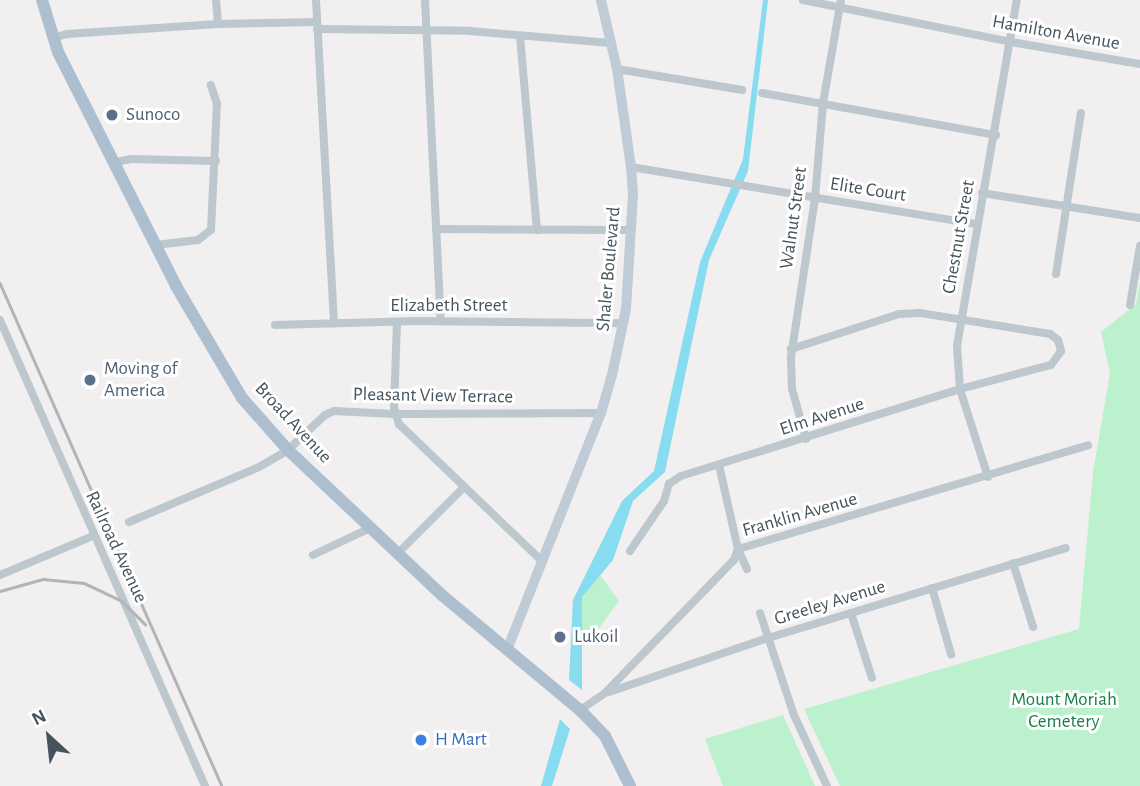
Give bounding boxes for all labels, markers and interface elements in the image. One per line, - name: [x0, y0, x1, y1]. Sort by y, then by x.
- street label: Hamilton Avenue: [991, 11, 1121, 55]
- place label: Sunoco: [126, 104, 180, 126]
- marker: Sunoco: [104, 107, 120, 123]
- street label: Walnut Street: [776, 165, 812, 271]
- street label: Elite Court: [828, 173, 908, 207]
- street label: Chestnut Street: [938, 178, 980, 296]
- street label: Shaler Boulevard: [592, 206, 626, 332]
- street label: Elizabeth Street: [390, 295, 508, 317]
- place label: Moving of America: [104, 358, 177, 402]
- marker: Moving of America: [82, 372, 98, 388]
- street label: Broad Avenue: [250, 378, 336, 468]
- street label: Pleasant View Terrace: [353, 383, 513, 409]
- street label: Elm Avenue: [777, 393, 867, 441]
- street label: Railroad Avenue: [80, 487, 152, 607]
- street label: Franklin Avenue: [740, 488, 860, 542]
- street label: Greeley Avenue: [772, 575, 888, 631]
- place label: Lukoil: [574, 626, 619, 648]
- marker: Lukoil: [552, 629, 568, 645]
- park label: Mount Moriah Cemetery: [1011, 689, 1117, 733]
- north arrow: [14, 702, 84, 772]
- text: N: [29, 706, 49, 729]
- place label: H Mart: [435, 729, 487, 751]
- marker: H Mart: [413, 732, 429, 748]

